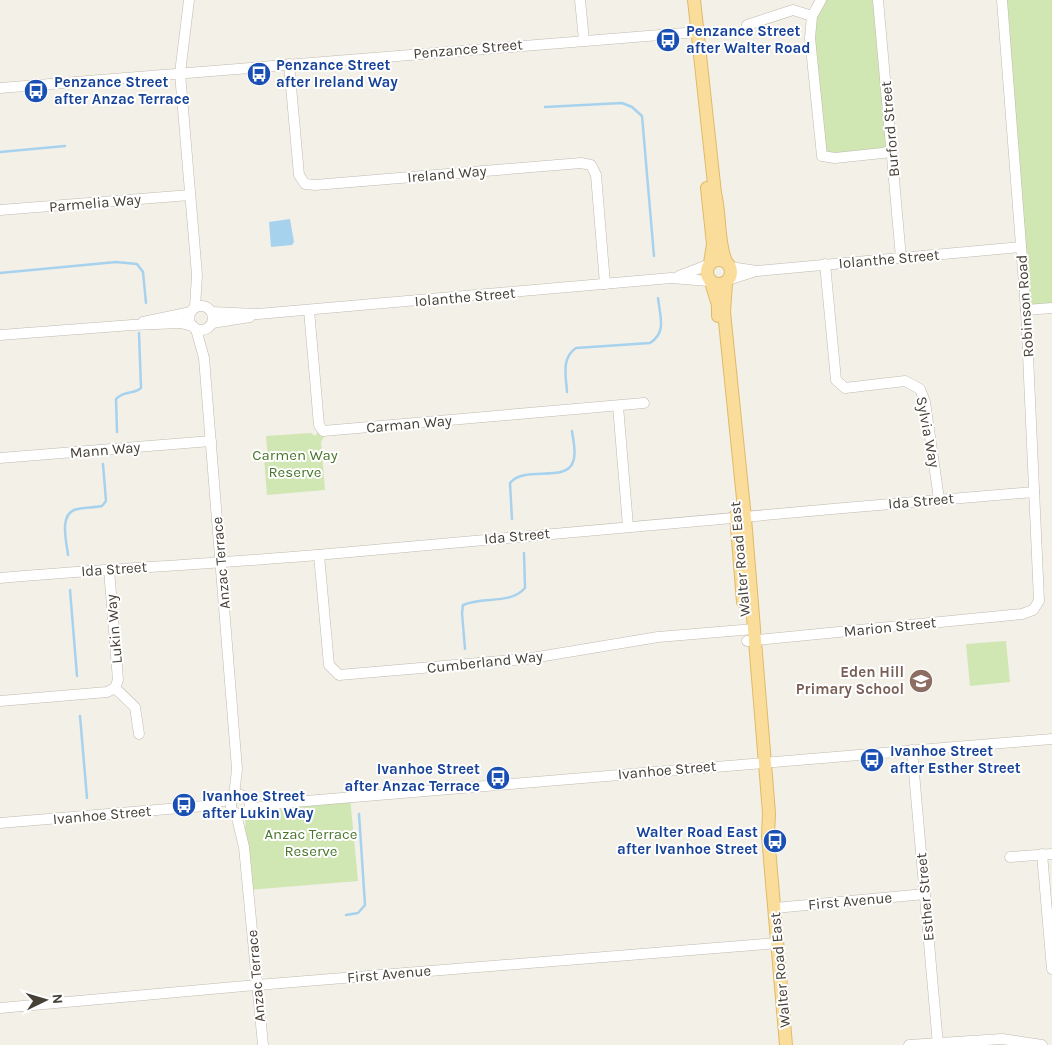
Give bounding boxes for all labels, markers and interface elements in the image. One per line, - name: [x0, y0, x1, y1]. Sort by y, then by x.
- place label: Penzance Street after Walter Road: [686, 22, 810, 57]
- bus stop icon: Penzance Street after Walter Road: [655, 27, 681, 53]
- street label: Penzance Street: [413, 35, 524, 63]
- place label: Penzance Street after Ireland Way: [276, 56, 398, 91]
- bus stop icon: Penzance Street after Ireland Way: [246, 61, 272, 87]
- place label: Penzance Street after Anzac Terrace: [54, 73, 190, 108]
- bus stop icon: Penzance Street after Anzac Terrace: [23, 78, 49, 104]
- street label: Burford Street: [877, 80, 903, 178]
- street label: Ireland Way: [407, 162, 487, 186]
- street label: Parmelia Way: [48, 190, 142, 216]
- street label: Iolanthe Street: [838, 246, 940, 272]
- street label: Robinson Road: [1012, 254, 1038, 358]
- street label: Iolanthe Street: [414, 284, 516, 310]
- street label: Sylvia Way: [912, 395, 944, 469]
- street label: Carman Way: [365, 411, 453, 437]
- street label: Mann Way: [69, 438, 141, 462]
- park label: Carmen Way Reserve: [252, 446, 338, 481]
- street label: Ida Street: [887, 489, 955, 513]
- street label: Walter Road East: [726, 500, 754, 618]
- street label: Anzac Terrace: [208, 516, 234, 610]
- street label: Ida Street: [483, 524, 551, 548]
- street label: Ida Street: [80, 558, 148, 580]
- street label: Lukin Way: [102, 593, 126, 665]
- street label: Marion Street: [843, 613, 937, 641]
- street label: Cumberland Way: [426, 647, 544, 677]
- place label: Eden Hill Primary School: [796, 663, 904, 698]
- school or university icon: Eden Hill Primary School: [908, 668, 934, 694]
- place label: Ivanhoe Street after Esther Street: [890, 742, 1021, 777]
- bus stop icon: Ivanhoe Street after Esther Street: [859, 747, 885, 773]
- street label: Ivanhoe Street: [617, 757, 717, 783]
- place label: Ivanhoe Street after Anzac Terrace: [344, 760, 480, 795]
- bus stop icon: Ivanhoe Street after Anzac Terrace: [485, 765, 511, 791]
- place label: Ivanhoe Street after Lukin Way: [202, 787, 314, 822]
- bus stop icon: Ivanhoe Street after Lukin Way: [171, 792, 197, 818]
- street label: Ivanhoe Street: [52, 802, 152, 828]
- place label: Walter Road East after Ivanhoe Street: [617, 823, 758, 858]
- park label: Anzac Terrace Reserve: [265, 825, 357, 860]
- bus stop icon: Walter Road East after Ivanhoe Street: [762, 828, 788, 854]
- street label: Esther Street: [912, 852, 938, 942]
- street label: First Avenue: [807, 888, 893, 914]
- street label: Walter Road East: [766, 911, 794, 1029]
- street label: Anzac Terrace: [243, 929, 269, 1023]
- street label: First Avenue: [346, 961, 432, 987]
- north arrow: [20, 975, 70, 1025]
- text: N: [49, 993, 66, 1005]

